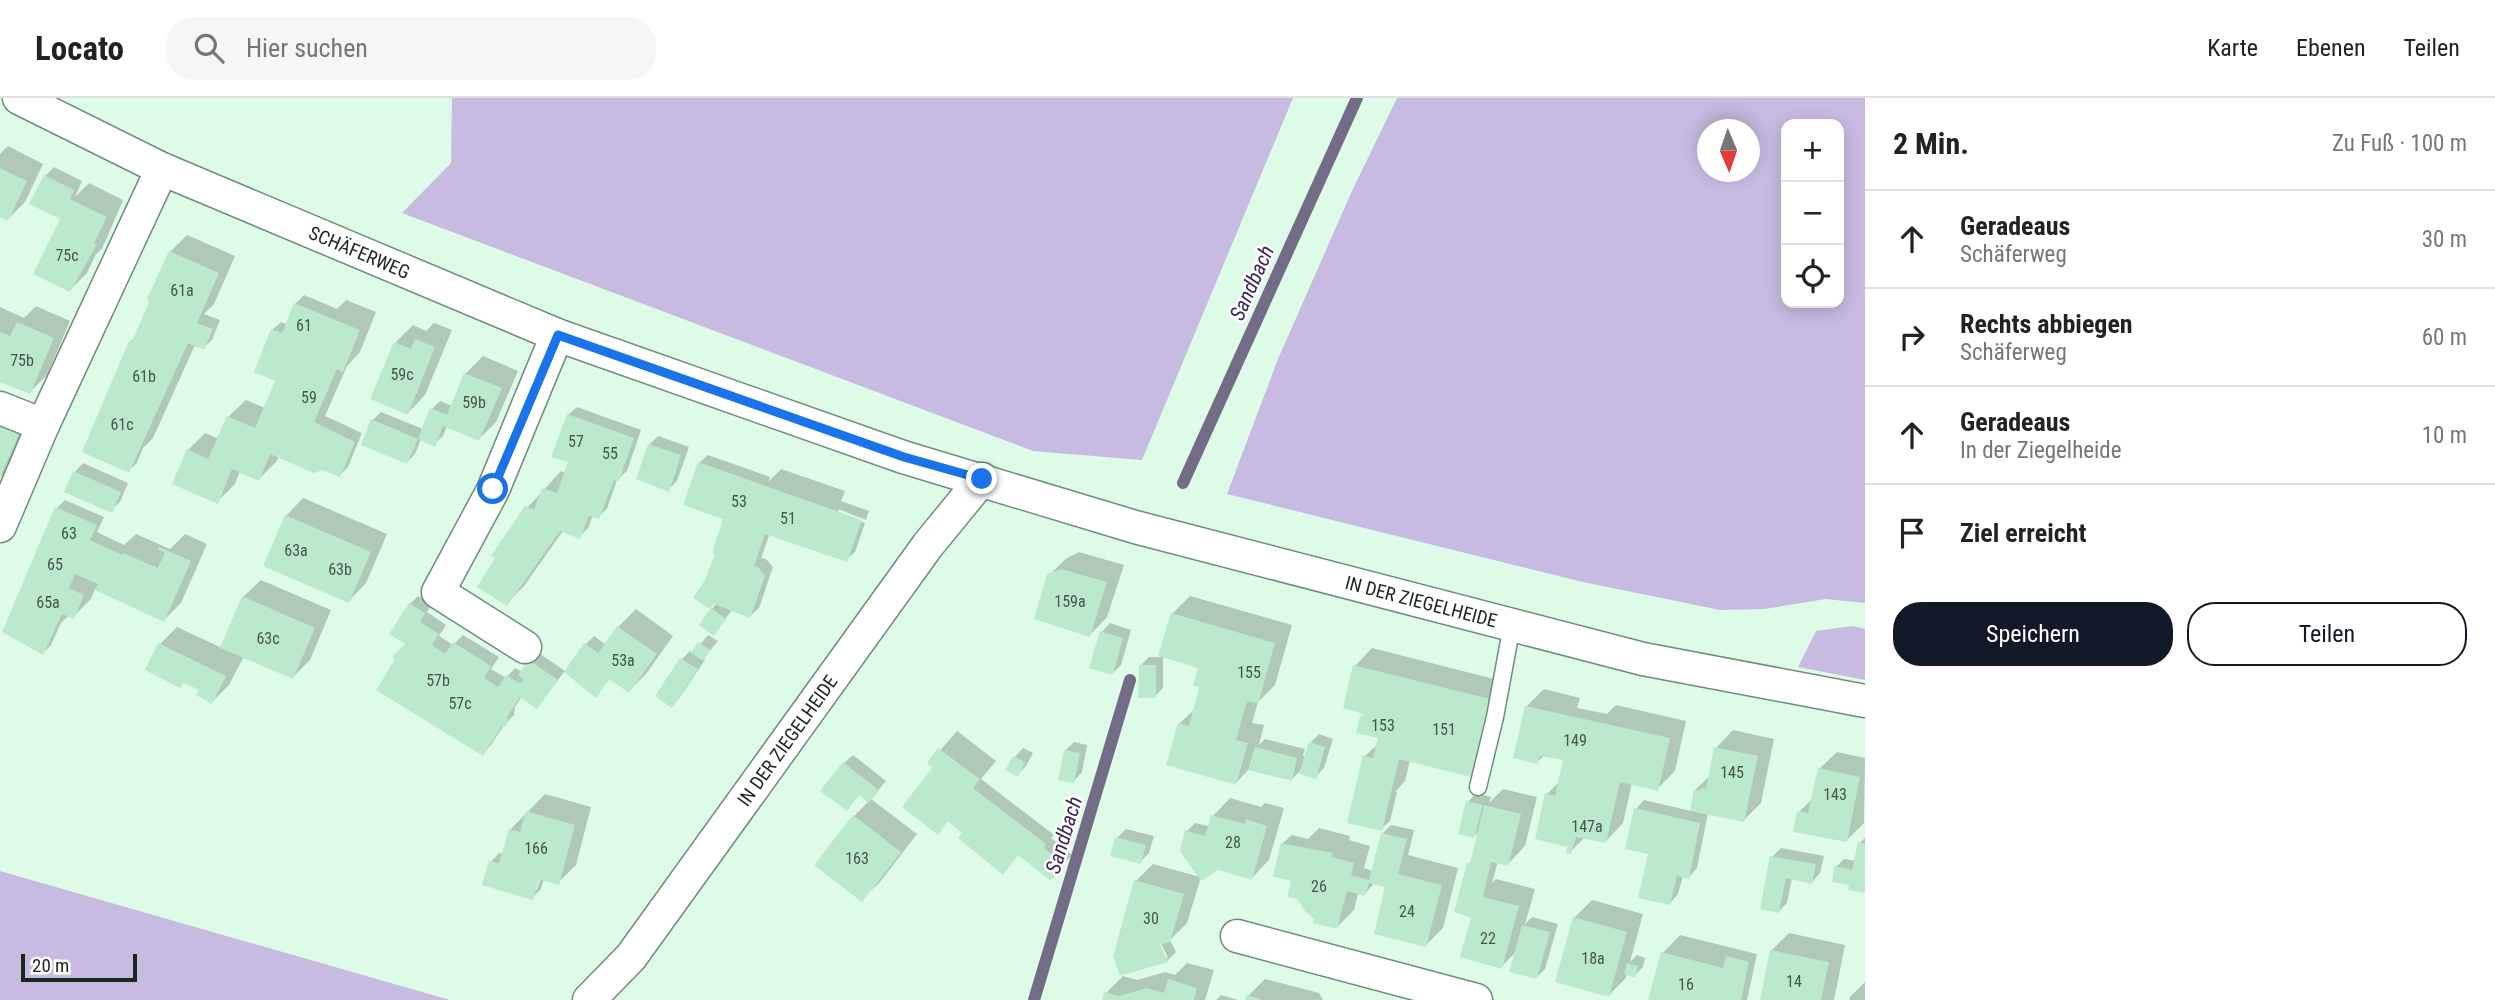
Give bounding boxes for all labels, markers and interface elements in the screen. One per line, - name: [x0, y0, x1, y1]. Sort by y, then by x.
- search box: [166, 17, 656, 80]
- text: Locato: [35, 29, 124, 68]
- icon: search: [190, 29, 228, 67]
- text: Hier suchen: [246, 33, 368, 63]
- text: Karte: [2207, 34, 2258, 62]
- text: Ebenen: [2296, 34, 2366, 62]
- text: Teilen: [2404, 34, 2460, 62]
- north arrow: [1697, 119, 1760, 182]
- map controls: [1781, 119, 1844, 308]
- button: +: [1781, 119, 1844, 182]
- text: 2 Min.: [1893, 126, 1969, 161]
- text: Zu Fuß · 100 m: [2332, 130, 2467, 157]
- button: −: [1781, 182, 1844, 245]
- text: Geradeaus: [1960, 211, 2070, 241]
- icon: ahead: [1893, 220, 1931, 258]
- street label: SCHÄFERWEG: [305, 221, 413, 284]
- text: 30 m: [2422, 226, 2467, 253]
- text: Schäferweg: [1960, 241, 2067, 268]
- water label: Sandbach: [1225, 242, 1279, 324]
- button: locate: [1781, 245, 1844, 308]
- house number: 75c: [55, 246, 79, 265]
- house number: 61a: [170, 281, 194, 300]
- text: Rechts abbiegen: [1960, 309, 2133, 339]
- house number: 61: [296, 316, 312, 335]
- icon: right: [1893, 318, 1931, 356]
- text: 60 m: [2422, 324, 2467, 351]
- text: Schäferweg: [1960, 339, 2067, 366]
- house number: 75b: [10, 351, 34, 370]
- house number: 59c: [390, 365, 414, 384]
- house number: 61b: [132, 367, 156, 386]
- house number: 59: [301, 388, 317, 407]
- house number: 59b: [462, 393, 486, 412]
- text: Geradeaus: [1960, 407, 2070, 437]
- house number: 61c: [110, 415, 134, 434]
- icon: ahead: [1893, 416, 1931, 454]
- text: 10 m: [2422, 422, 2467, 449]
- house number: 57: [568, 432, 584, 451]
- text: In der Ziegelheide: [1960, 437, 2122, 464]
- house number: 55: [602, 444, 618, 463]
- route end: [966, 463, 997, 494]
- route start: [477, 473, 508, 504]
- house number: 53: [731, 492, 747, 511]
- house number: 51: [780, 509, 796, 528]
- icon: arrive: [1893, 514, 1931, 552]
- text: Ziel erreicht: [1960, 518, 2086, 548]
- house number: 63: [61, 524, 77, 543]
- house number: 63a: [284, 541, 308, 560]
- house number: 65: [47, 555, 63, 574]
- house number: 63b: [328, 560, 352, 579]
- street label: IN DER ZIEGELHEIDE: [1343, 571, 1499, 633]
- house number: 159a: [1054, 592, 1086, 611]
- house number: 65a: [36, 593, 60, 612]
- button: Speichern: [1893, 602, 2173, 666]
- button: Teilen: [2187, 602, 2467, 666]
- house number: 63c: [256, 629, 280, 648]
- house number: 53a: [611, 651, 635, 670]
- house number: 155: [1237, 663, 1261, 682]
- house number: 57b: [426, 671, 450, 690]
- street label: IN DER ZIEGELHEIDE: [733, 671, 842, 811]
- house number: 57c: [448, 694, 472, 713]
- house number: 153: [1371, 716, 1395, 735]
- house number: 151: [1432, 720, 1456, 739]
- house number: 149: [1563, 731, 1587, 750]
- house number: 145: [1720, 763, 1744, 782]
- house number: 143: [1823, 785, 1847, 804]
- water label: Sandbach: [1041, 794, 1087, 876]
- house number: 147a: [1571, 817, 1603, 836]
- house number: 28: [1225, 833, 1241, 852]
- house number: 166: [524, 839, 548, 858]
- house number: 163: [845, 849, 869, 868]
- house number: 26: [1311, 877, 1327, 896]
- house number: 24: [1399, 902, 1415, 921]
- house number: 30: [1143, 909, 1159, 928]
- house number: 22: [1480, 929, 1496, 948]
- house number: 18a: [1581, 949, 1605, 968]
- scale bar: [21, 951, 136, 983]
- text: 20 m: [32, 954, 69, 977]
- house number: 14: [1786, 972, 1802, 991]
- house number: 16: [1678, 975, 1694, 994]

